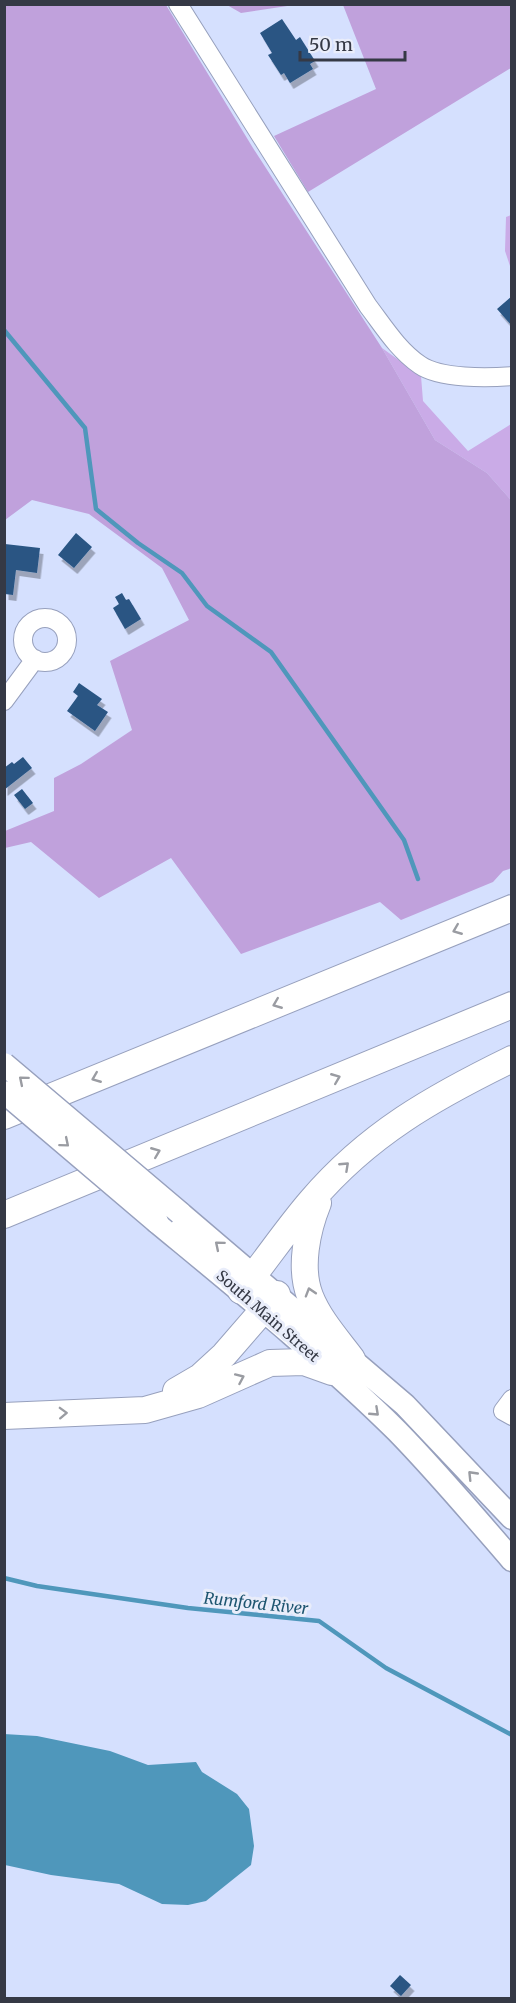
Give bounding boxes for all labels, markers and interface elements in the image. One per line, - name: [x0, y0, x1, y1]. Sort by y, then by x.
- scale bar: [300, 24, 405, 62]
- text: 50 m: [309, 33, 353, 56]
- one-way arrow: [453, 923, 464, 935]
- one-way arrow: [272, 997, 283, 1009]
- one-way arrow: [92, 1071, 103, 1083]
- one-way arrow: [330, 1073, 341, 1085]
- one-way arrow: [19, 1076, 30, 1087]
- one-way arrow: [58, 1136, 69, 1147]
- one-way arrow: [149, 1147, 160, 1159]
- one-way arrow: [338, 1162, 349, 1173]
- one-way arrow: [215, 1242, 226, 1253]
- street label: South Main Street: [213, 1266, 324, 1366]
- one-way arrow: [305, 1287, 317, 1298]
- one-way arrow: [233, 1373, 244, 1385]
- one-way arrow: [368, 1405, 379, 1416]
- one-way arrow: [58, 1407, 67, 1420]
- one-way arrow: [469, 1471, 480, 1482]
- water label: Rumford River: [203, 1588, 310, 1618]

